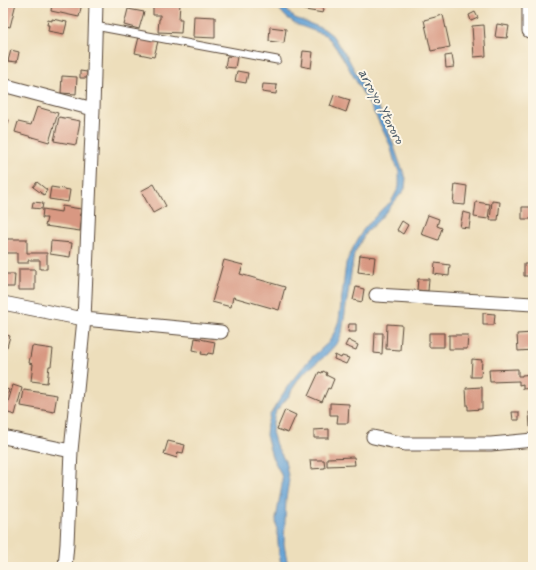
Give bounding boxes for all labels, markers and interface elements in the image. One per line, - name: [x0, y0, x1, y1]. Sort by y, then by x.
- water label: arroyo Ytororo: [354, 66, 409, 148]

